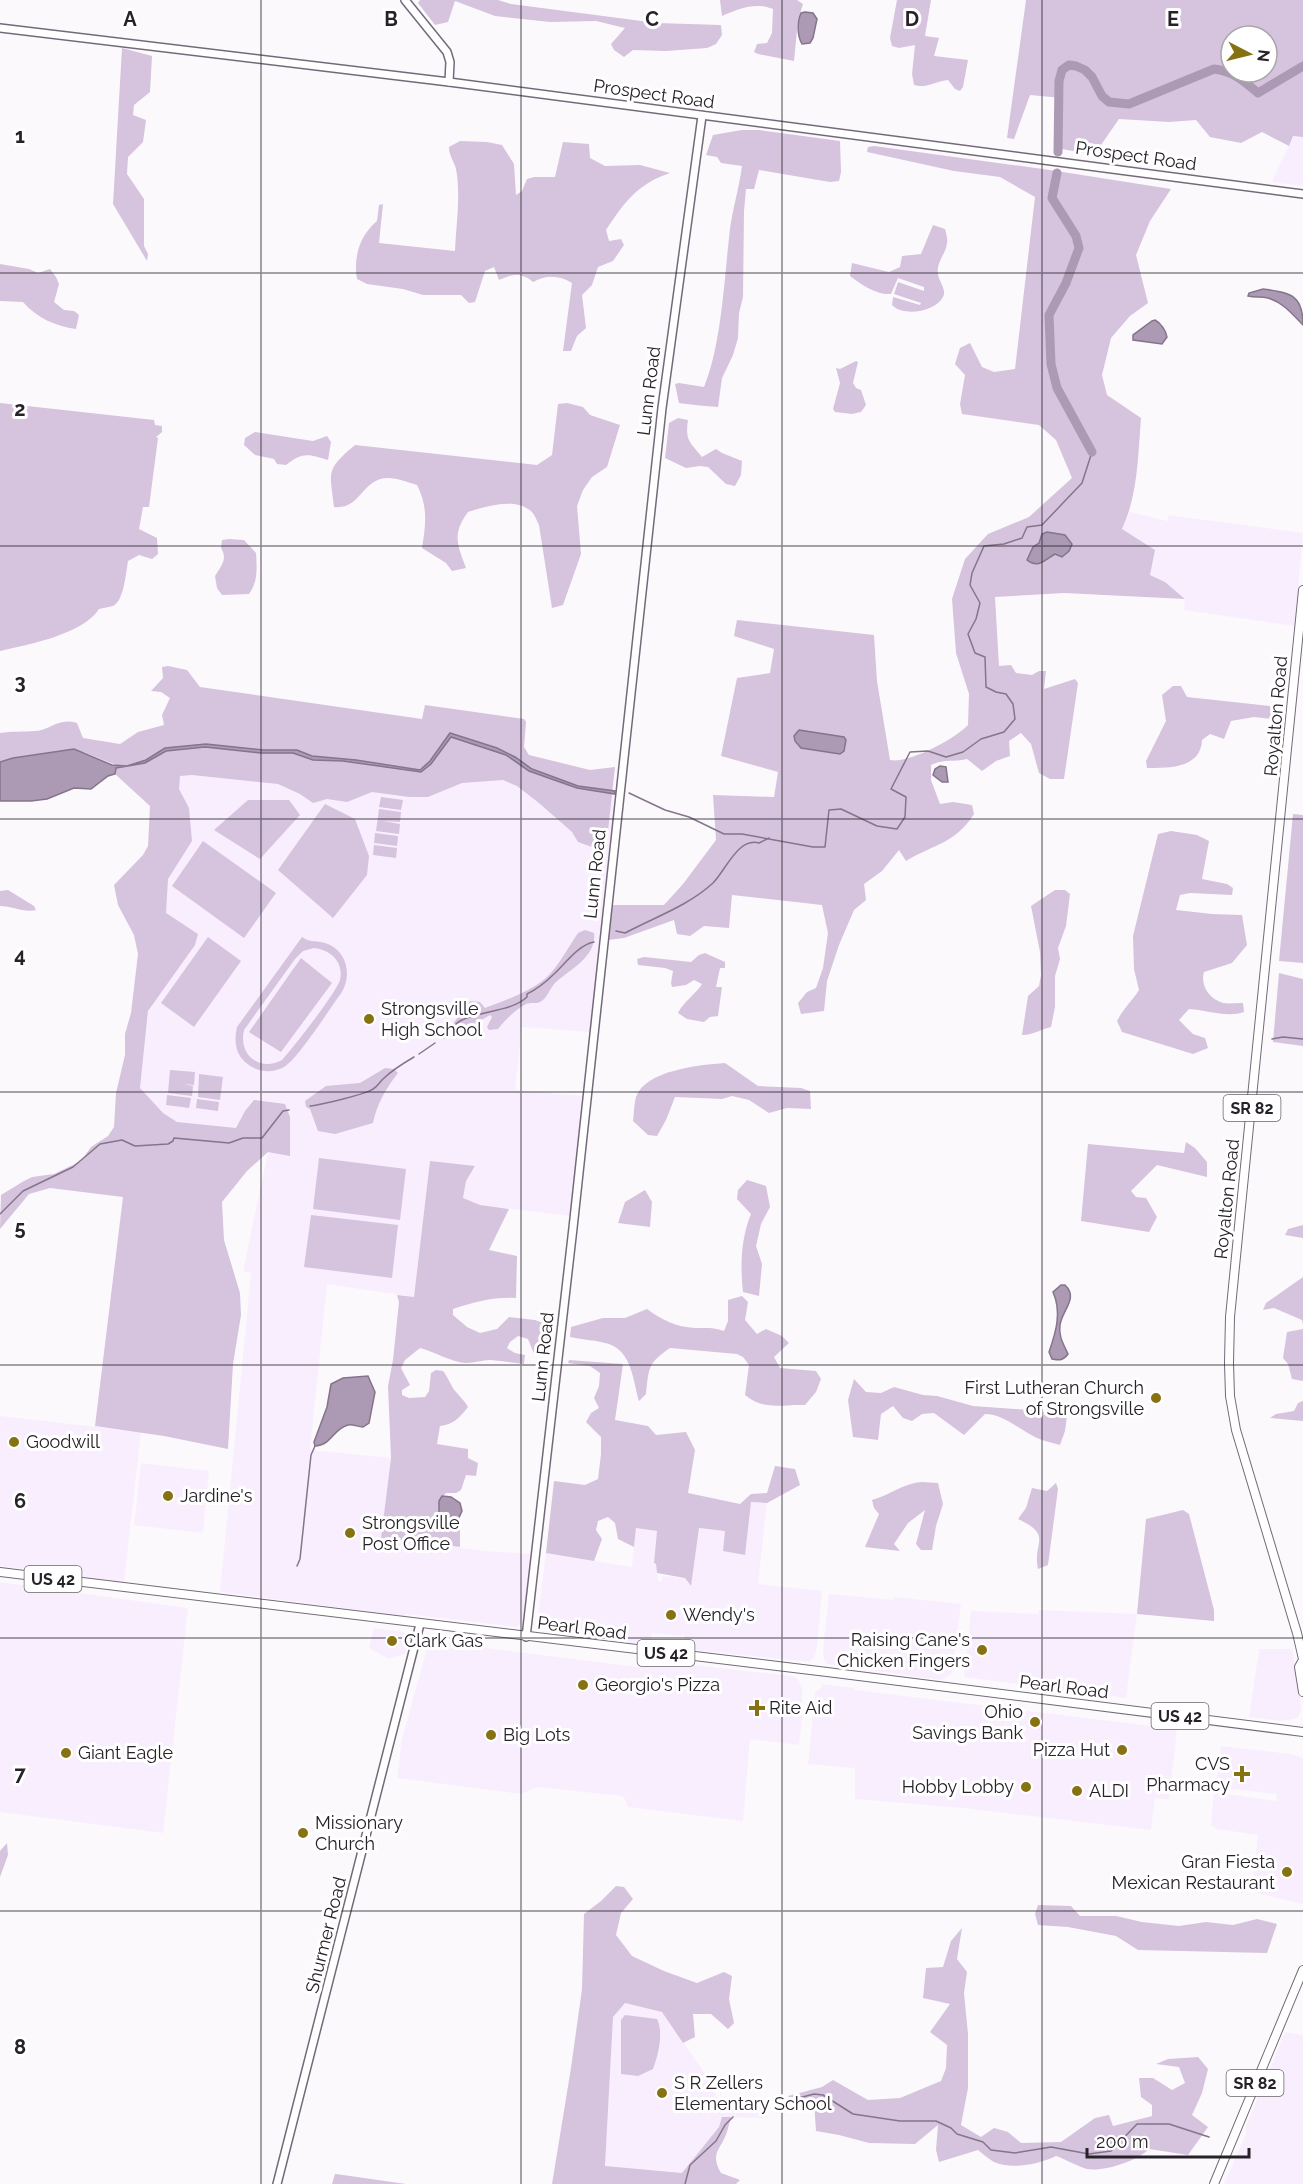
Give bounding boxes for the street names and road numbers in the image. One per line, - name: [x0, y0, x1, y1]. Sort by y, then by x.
- street label: Prospect Road: [592, 75, 716, 112]
- street label: Prospect Road: [1074, 137, 1198, 174]
- street label: Lunn Road: [633, 345, 664, 437]
- street label: Royalton Road: [1260, 655, 1291, 777]
- street label: Lunn Road: [579, 828, 610, 920]
- road number: SR 82: [1224, 1095, 1280, 1121]
- street label: Royalton Road: [1210, 1138, 1243, 1260]
- street label: Lunn Road: [527, 1311, 558, 1403]
- road number: US 42: [25, 1566, 82, 1592]
- street label: Pearl Road: [536, 1612, 628, 1643]
- road number: US 42: [638, 1640, 694, 1666]
- street label: Pearl Road: [1018, 1671, 1110, 1702]
- road number: US 42: [1152, 1703, 1208, 1729]
- street label: Shurmer Road: [301, 1875, 350, 1995]
- road number: SR 82: [1226, 2070, 1284, 2096]

